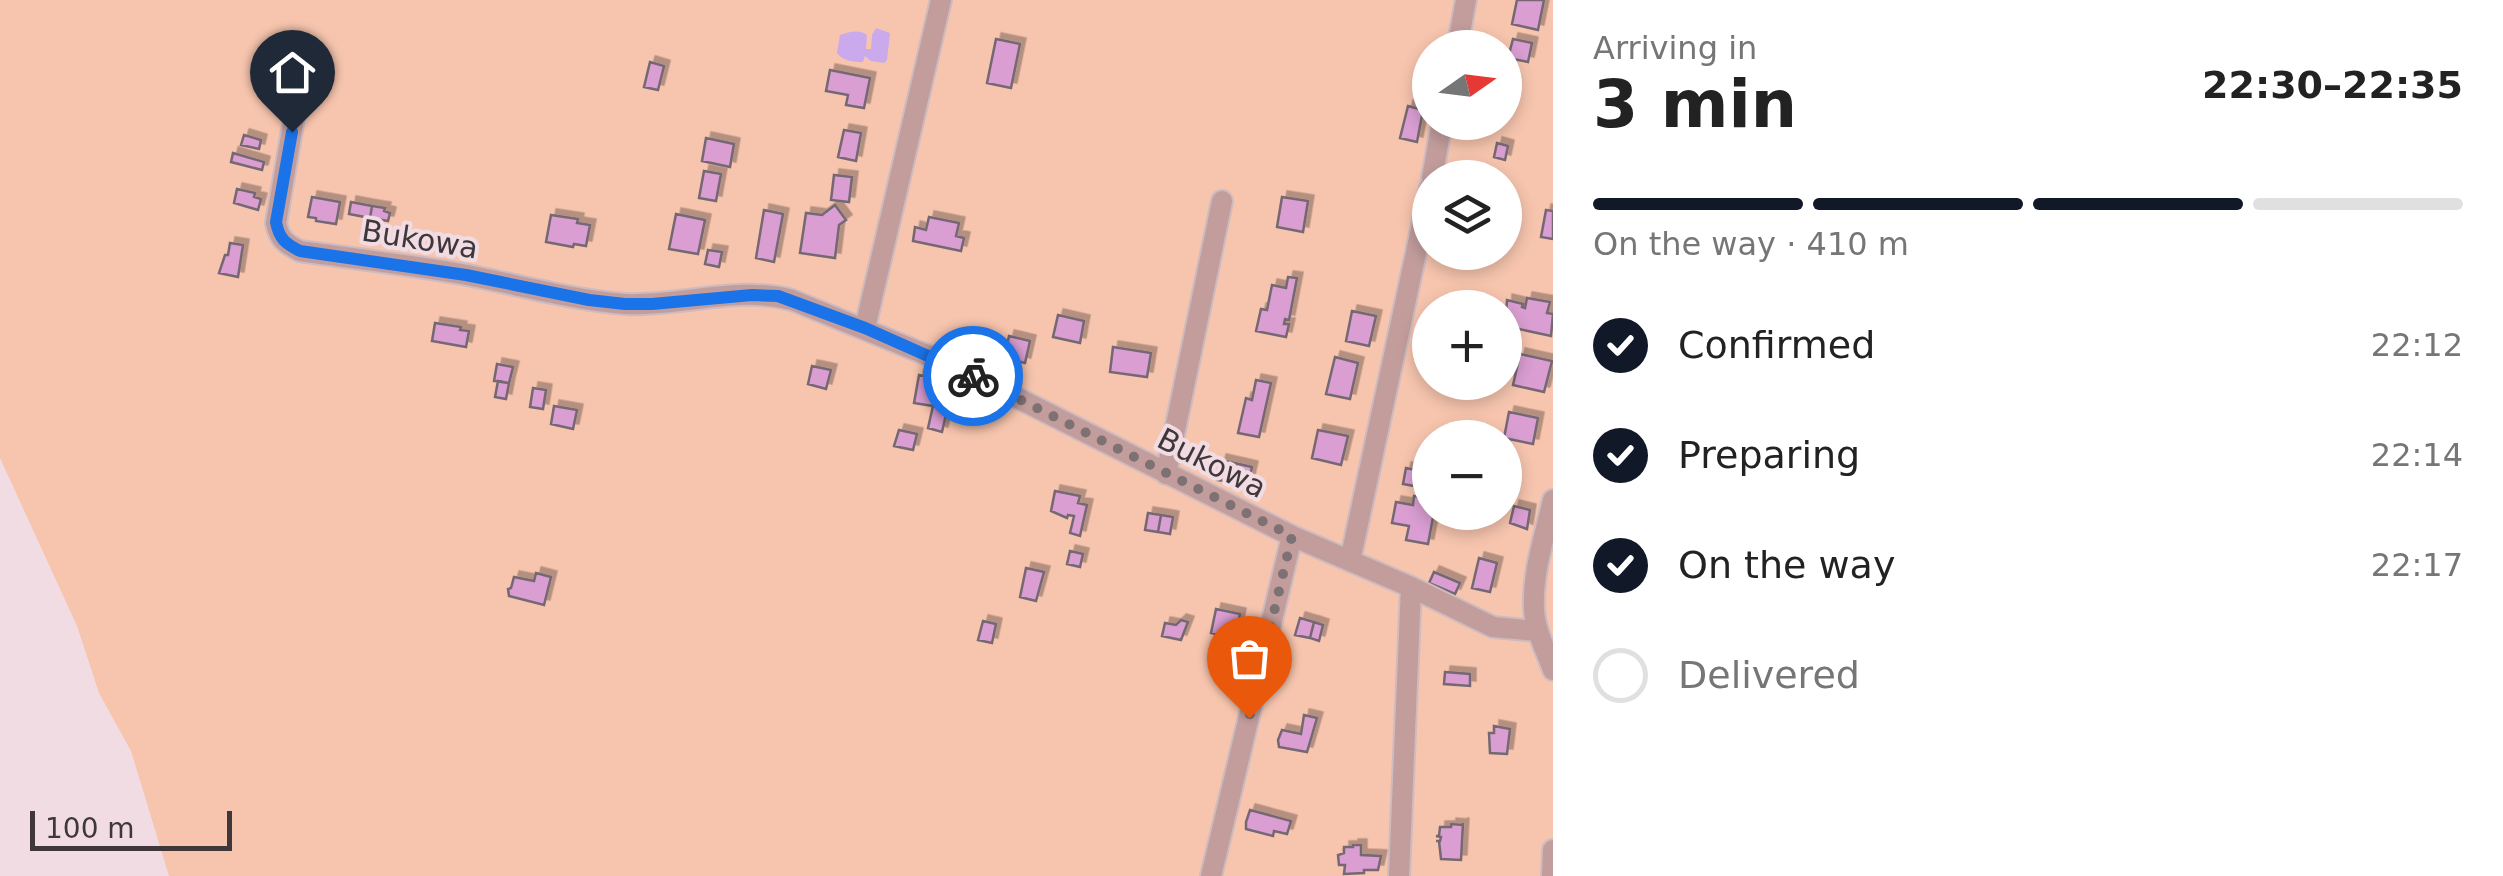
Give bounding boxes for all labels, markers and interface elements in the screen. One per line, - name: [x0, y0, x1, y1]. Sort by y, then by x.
- text: Arriving in: [1593, 29, 1757, 67]
- pin: [250, 30, 335, 133]
- north arrow: [1412, 30, 1522, 140]
- map controls: [1412, 30, 1522, 530]
- icon: home: [265, 45, 320, 100]
- text: 22:30–22:35: [2202, 63, 2463, 107]
- text: 3 min: [1593, 67, 1797, 142]
- button: layers: [1412, 160, 1522, 270]
- street label: Bukowa: [359, 213, 481, 265]
- text: On the way · 410 m: [1593, 225, 1909, 263]
- button: +: [1412, 290, 1522, 400]
- icon: check: [1593, 318, 1648, 373]
- text: Confirmed: [1678, 323, 1875, 367]
- courier: [923, 326, 1023, 426]
- text: 22:12: [2371, 326, 2463, 364]
- icon: bike: [946, 349, 1001, 404]
- button: −: [1412, 420, 1522, 530]
- street label: Bukowa: [1152, 421, 1272, 505]
- icon: check: [1593, 428, 1648, 483]
- text: Preparing: [1678, 433, 1860, 477]
- text: 22:14: [2371, 436, 2463, 474]
- icon: check: [1593, 538, 1648, 593]
- text: On the way: [1678, 543, 1895, 587]
- text: 22:17: [2371, 546, 2463, 584]
- pin: [1207, 616, 1292, 719]
- icon: bag: [1222, 631, 1277, 686]
- text: Delivered: [1678, 653, 1860, 697]
- scale bar: [30, 806, 232, 850]
- text: 100 m: [45, 812, 135, 845]

